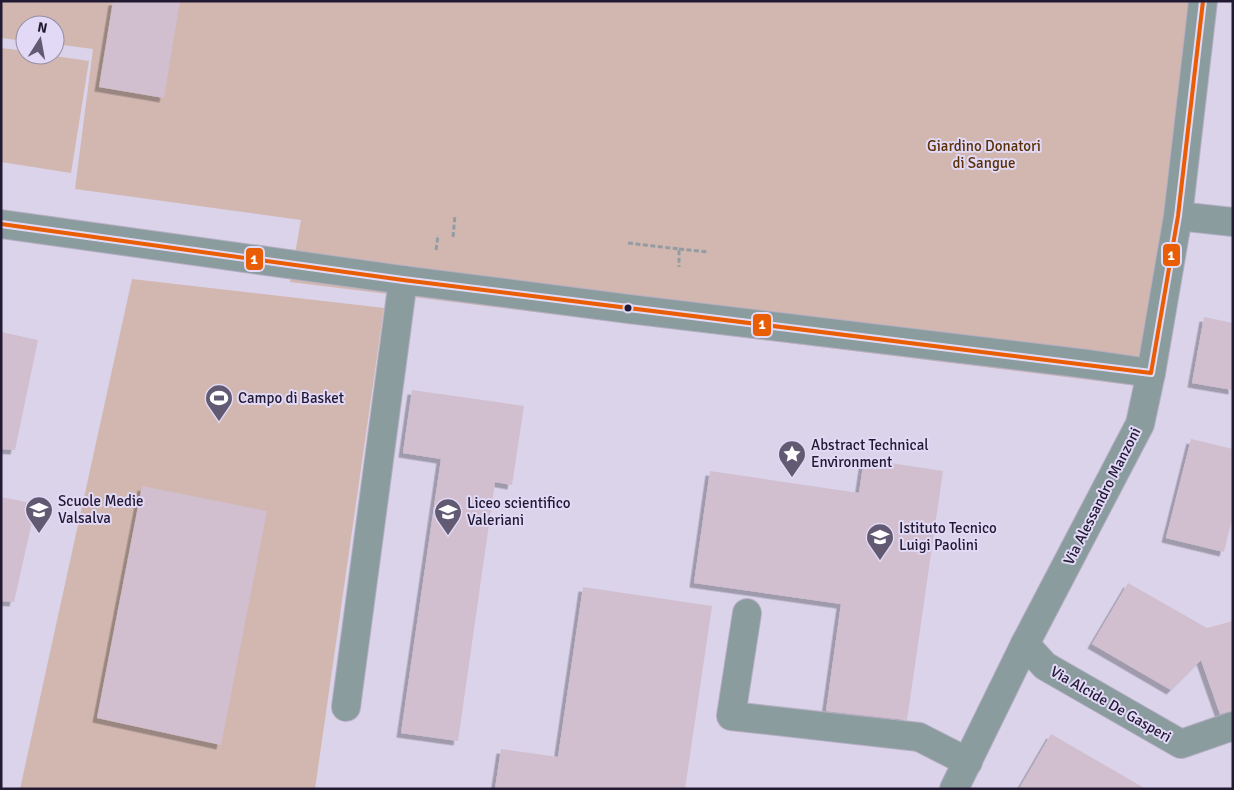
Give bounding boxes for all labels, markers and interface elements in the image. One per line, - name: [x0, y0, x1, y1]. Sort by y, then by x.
- north arrow: [15, 15, 65, 65]
- text: N: [36, 18, 49, 37]
- park label: Giardino Donatori di Sangue: [927, 137, 1041, 172]
- line badge: 1: [1162, 243, 1181, 267]
- line badge: 1: [245, 247, 264, 271]
- text: 1: [1167, 247, 1175, 264]
- text: 1: [250, 251, 258, 268]
- unlabelled marker: [623, 303, 633, 313]
- line badge: 1: [752, 313, 772, 337]
- text: 1: [758, 316, 766, 333]
- sports icon: Campo di Basket: [204, 383, 234, 422]
- place label: Campo di Basket: [238, 389, 344, 407]
- street label: Via Alessandro Manzoni: [1059, 424, 1145, 568]
- place label: Abstract Technical Environment: [811, 436, 929, 471]
- place icon: Abstract Technical Environment: [777, 439, 807, 478]
- place label: Scuole Medie Valsalva: [58, 492, 144, 527]
- place label: Liceo scientifico Valeriani: [467, 494, 571, 529]
- school or university icon: Scuole Medie Valsalva: [24, 495, 54, 534]
- school or university icon: Liceo scientifico Valeriani: [433, 497, 463, 536]
- place label: Istituto Tecnico Luigi Paolini: [899, 519, 997, 554]
- school or university icon: Istituto Tecnico Luigi Paolini: [865, 522, 895, 561]
- street label: Via Alcide De Gasperi: [1047, 662, 1175, 746]

